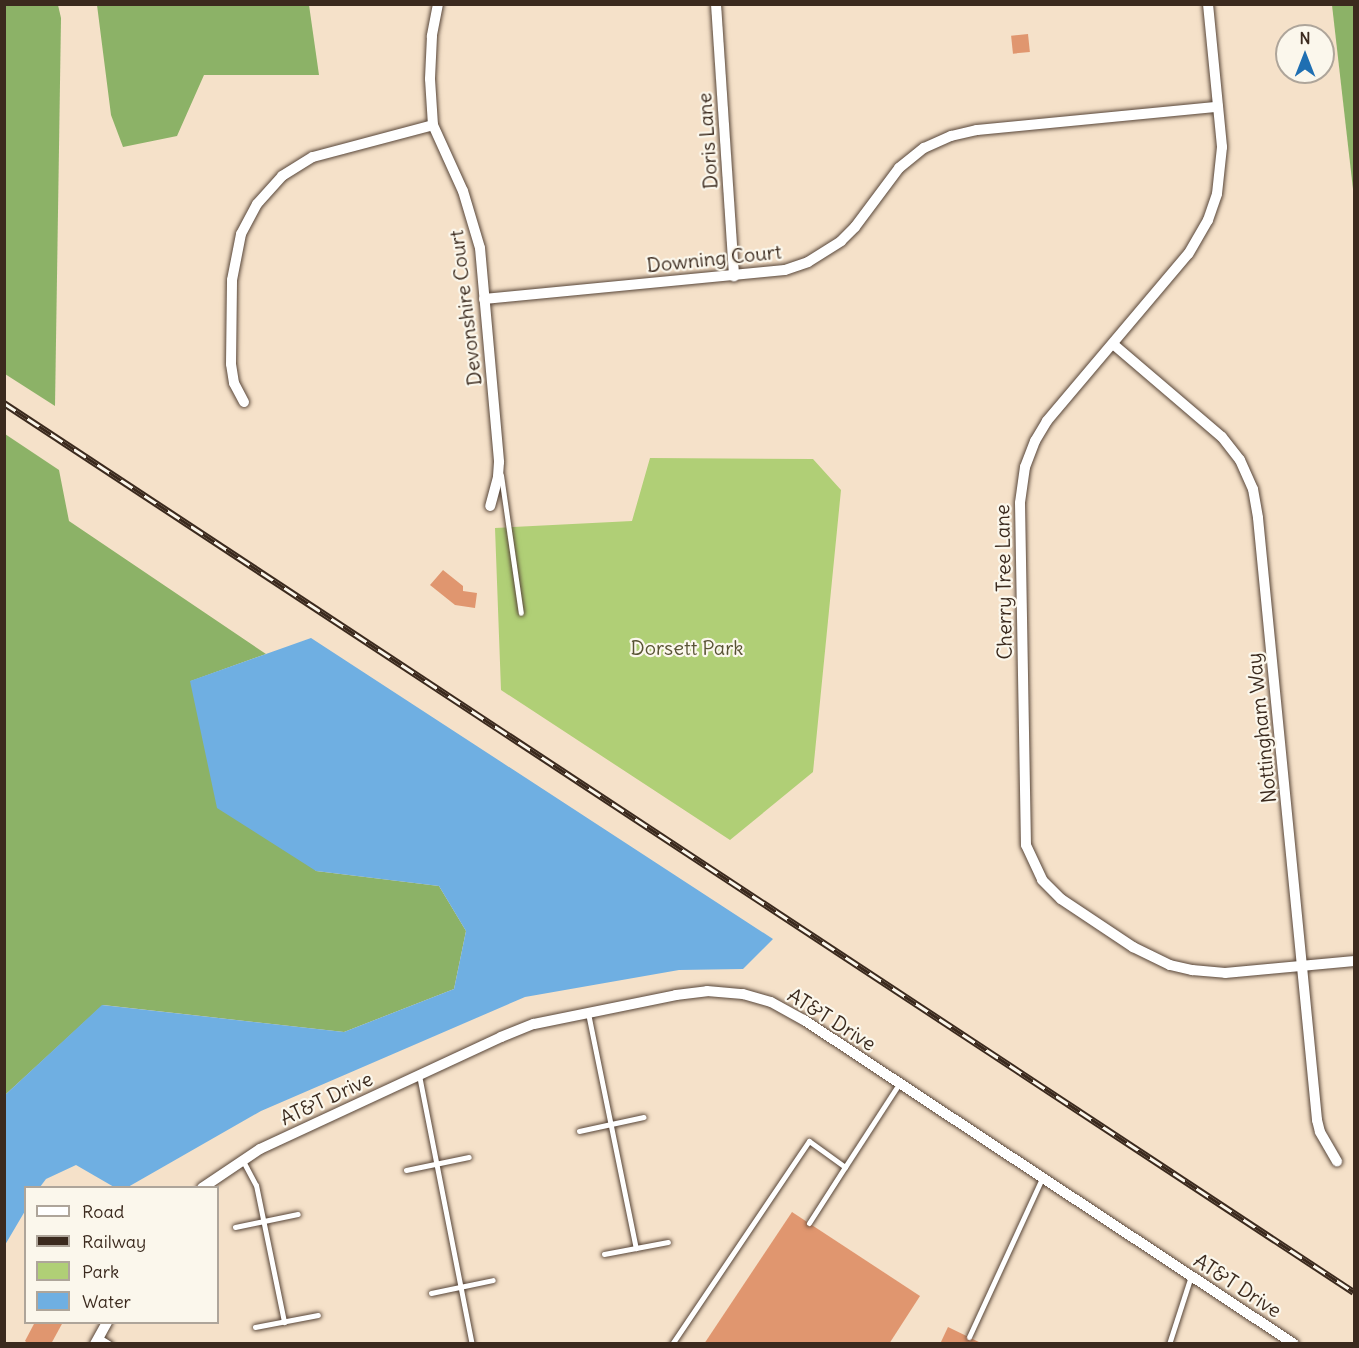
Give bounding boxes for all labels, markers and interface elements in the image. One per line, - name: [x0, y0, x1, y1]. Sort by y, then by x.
- north arrow: [1275, 24, 1335, 84]
- text: N: [1299, 28, 1311, 48]
- street label: Doris Lane: [692, 92, 722, 190]
- street label: Devonshire Court: [444, 229, 486, 387]
- street label: Downing Court: [645, 239, 783, 277]
- street label: Cherry Tree Lane: [990, 504, 1016, 660]
- park label: Dorsett Park: [630, 635, 744, 659]
- street label: Nottingham Way: [1241, 652, 1281, 804]
- street label: AT&T Drive: [784, 983, 880, 1055]
- street label: AT&T Drive: [276, 1066, 376, 1130]
- legend: [24, 1186, 219, 1324]
- text: Road: [82, 1200, 124, 1223]
- text: Railway: [82, 1230, 146, 1253]
- street label: AT&T Drive: [1190, 1248, 1286, 1322]
- text: Park: [82, 1260, 119, 1283]
- text: Water: [82, 1290, 131, 1313]

